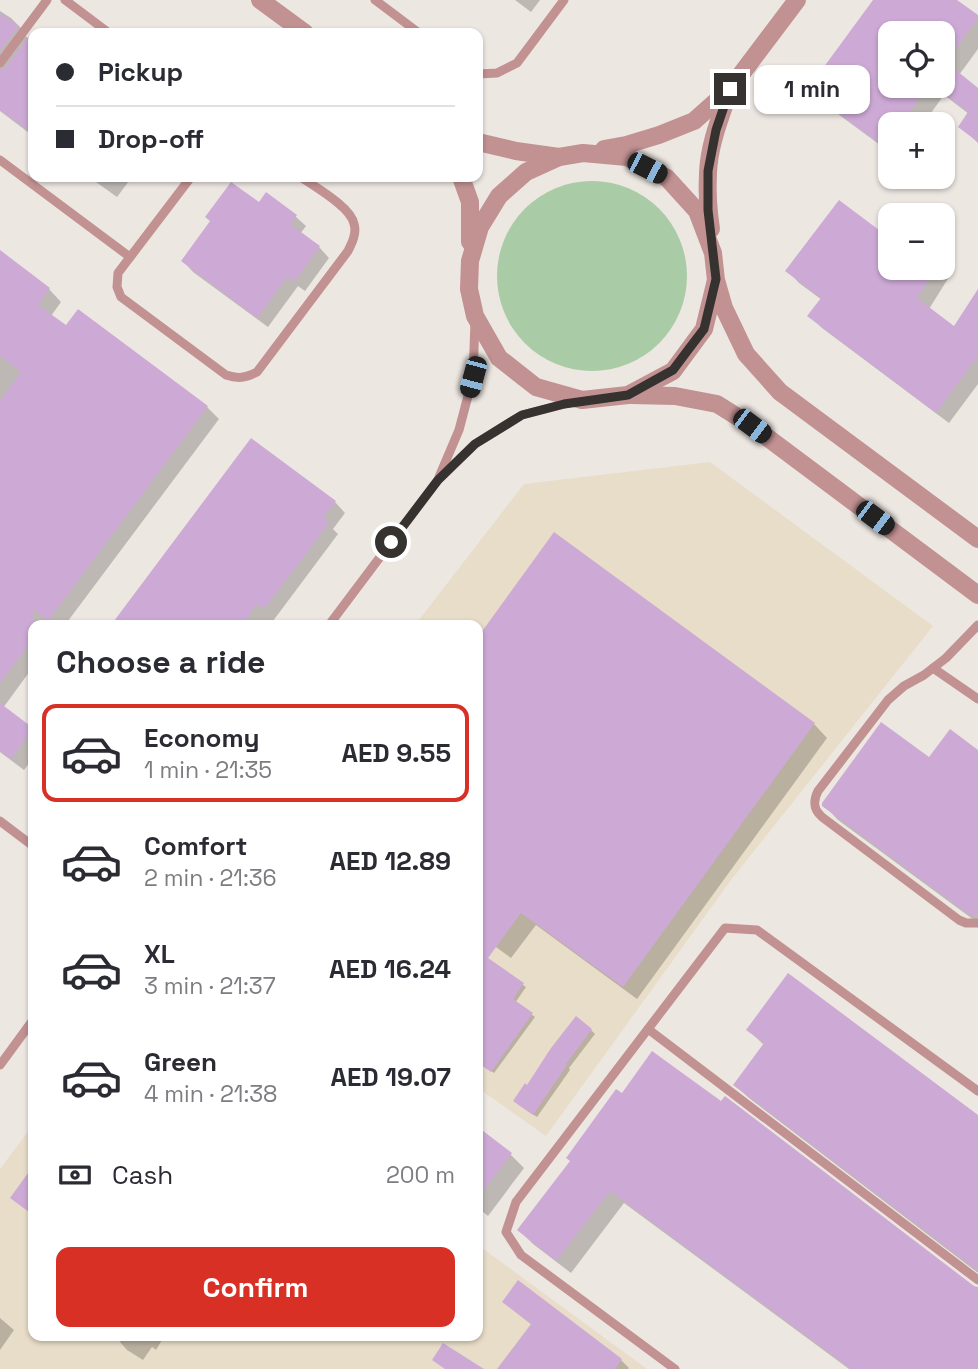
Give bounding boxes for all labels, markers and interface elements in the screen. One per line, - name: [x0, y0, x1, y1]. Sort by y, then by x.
- map controls: [878, 21, 955, 280]
- button: locate: [878, 21, 955, 98]
- text: Pickup: [98, 55, 183, 89]
- callout: 1 min: [754, 64, 870, 114]
- route end: [714, 73, 746, 105]
- text: 1 min: [784, 74, 840, 104]
- button: +: [878, 112, 955, 189]
- text: Drop-off: [98, 122, 204, 156]
- car: [624, 149, 671, 187]
- button: −: [878, 203, 955, 280]
- car: [458, 354, 489, 400]
- car: [729, 405, 776, 447]
- car: [852, 497, 899, 539]
- route start: [375, 526, 407, 558]
- text: Choose a ride: [56, 642, 266, 682]
- text: Economy: [144, 721, 260, 755]
- icon: car: [60, 722, 123, 785]
- text: AED 9.55: [341, 736, 451, 770]
- text: 1 min · 21:35: [144, 755, 272, 785]
- text: Comfort: [144, 829, 247, 863]
- icon: car: [60, 830, 123, 893]
- text: AED 12.89: [330, 844, 451, 878]
- text: 2 min · 21:36: [144, 863, 277, 893]
- text: XL: [144, 937, 175, 971]
- icon: car: [60, 938, 123, 1001]
- text: AED 16.24: [329, 952, 451, 986]
- text: 3 min · 21:37: [144, 971, 276, 1001]
- text: Green: [144, 1045, 217, 1079]
- icon: car: [60, 1046, 123, 1109]
- text: AED 19.07: [330, 1060, 451, 1094]
- text: 4 min · 21:38: [144, 1079, 277, 1109]
- icon: cash: [56, 1156, 94, 1194]
- text: Cash: [112, 1158, 173, 1192]
- text: 200 m: [386, 1160, 455, 1190]
- button: Confirm: [56, 1247, 455, 1327]

